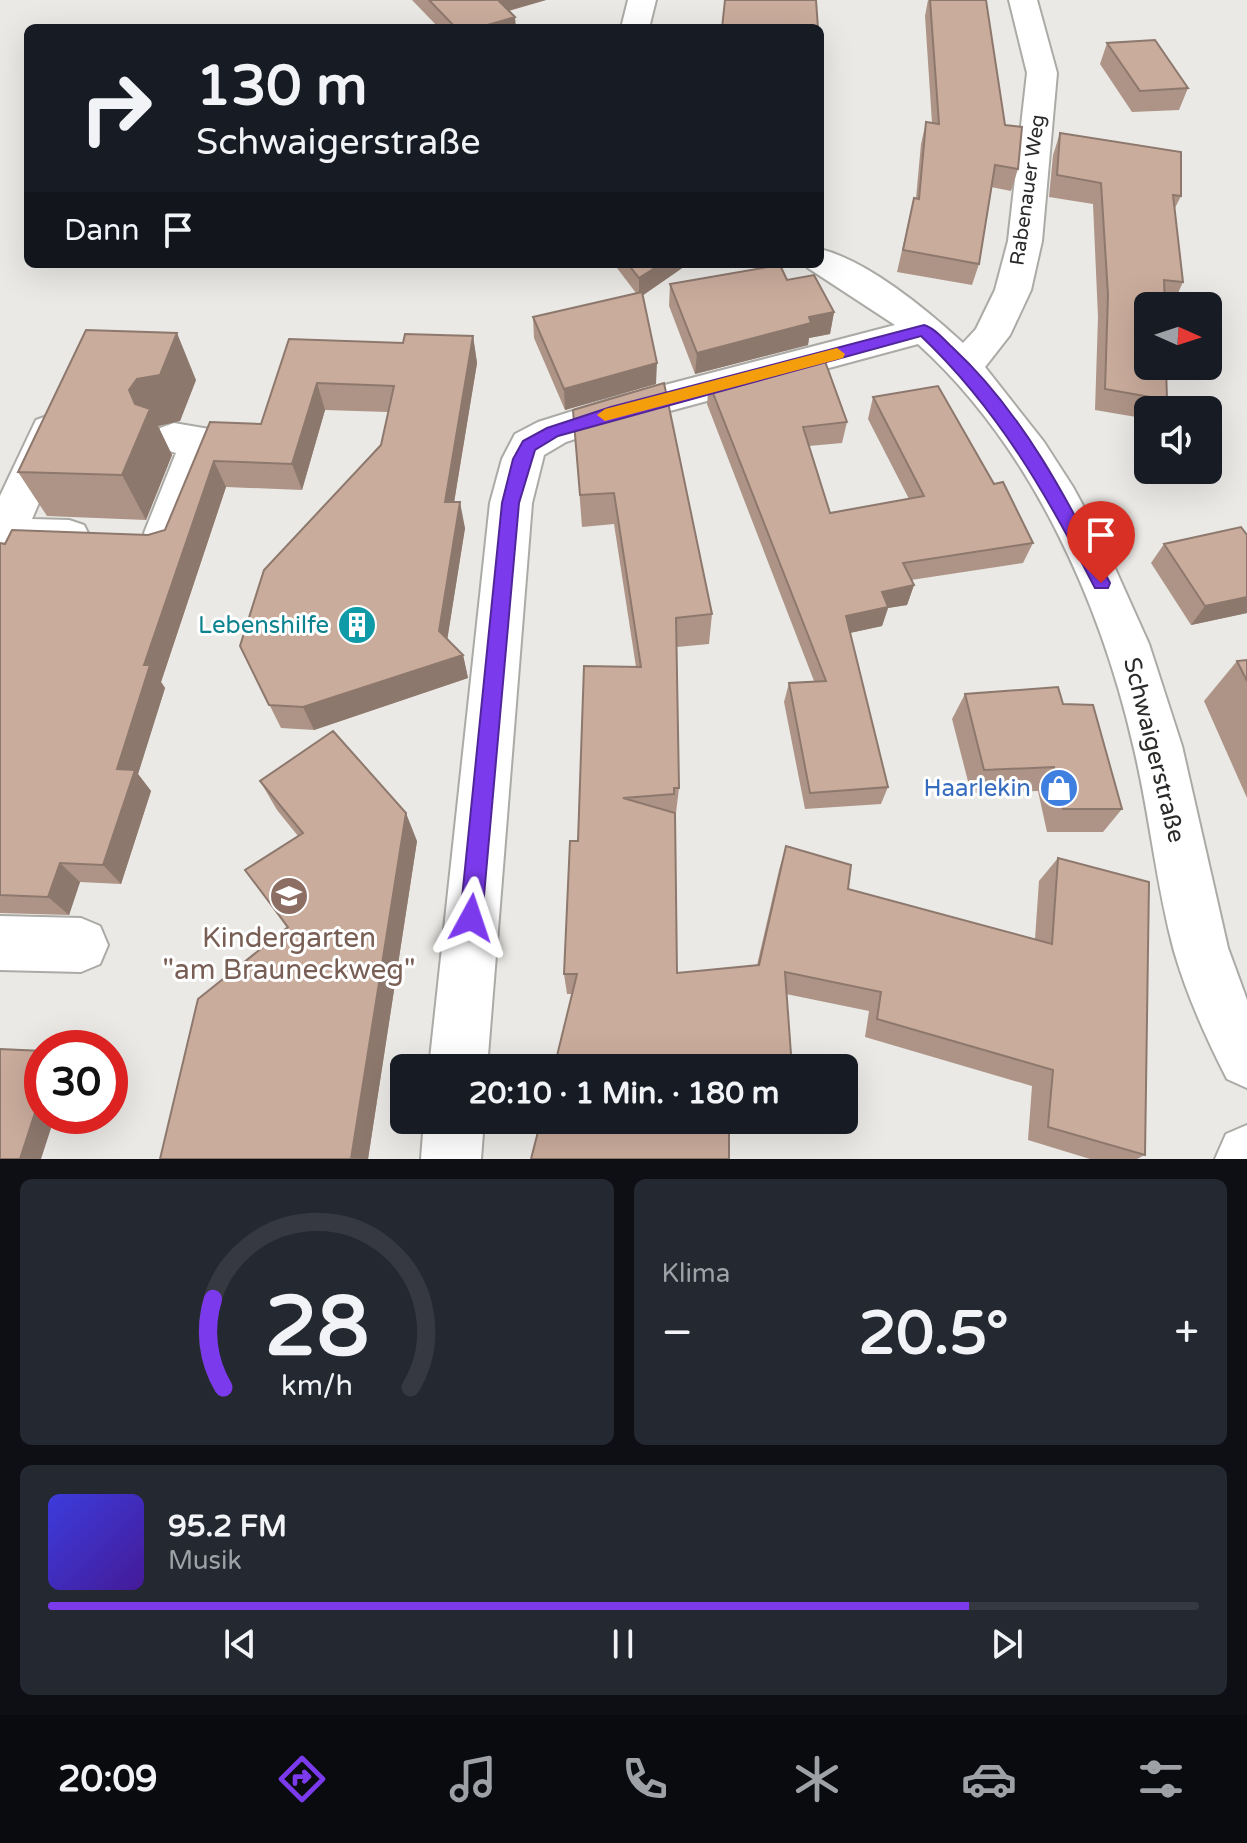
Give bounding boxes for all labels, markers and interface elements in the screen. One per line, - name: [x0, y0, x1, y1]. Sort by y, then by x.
- text: 130 m: [196, 53, 367, 120]
- icon: right: [64, 56, 168, 160]
- street label: Rabenauer Weg: [1006, 113, 1050, 267]
- text: Schwaigerstraße: [196, 121, 481, 164]
- icon: arrive: [156, 208, 200, 252]
- text: Dann: [64, 212, 140, 249]
- north arrow: [1134, 292, 1222, 380]
- map controls: [1134, 292, 1222, 484]
- button: sound: [1134, 396, 1222, 484]
- pin: [1067, 501, 1135, 583]
- icon: arrive: [1079, 513, 1123, 557]
- building icon: Lebenshilfe: [336, 604, 378, 646]
- place label: Lebenshilfe: [198, 611, 329, 640]
- street label: Schwaigerstraße: [1117, 654, 1191, 846]
- shop icon: Haarlekin: [1038, 767, 1080, 809]
- place label: Haarlekin: [923, 774, 1031, 803]
- school or university icon: Kindergarten "am Brauneckweg": [268, 875, 310, 917]
- position arrow: [429, 876, 513, 960]
- place label: Kindergarten "am Brauneckweg": [163, 921, 415, 987]
- speed limit sign: 30: [24, 1030, 128, 1134]
- text: 20:10 · 1 Min. · 180 m: [469, 1075, 779, 1112]
- text: Klima: [662, 1258, 730, 1289]
- text: 28: [265, 1278, 369, 1378]
- text: 20.5°: [858, 1298, 1009, 1370]
- text: −: [662, 1307, 693, 1360]
- text: +: [1174, 1307, 1199, 1360]
- text: km/h: [281, 1369, 353, 1403]
- text: 95.2 FM: [168, 1508, 287, 1545]
- text: Musik: [168, 1545, 242, 1576]
- icon: previous: [218, 1622, 262, 1666]
- icon: pause: [601, 1622, 645, 1666]
- icon: next: [985, 1622, 1029, 1666]
- icon: directions: [274, 1751, 330, 1807]
- icon: music: [445, 1751, 501, 1807]
- icon: phone: [617, 1751, 673, 1807]
- icon: climate: [789, 1751, 845, 1807]
- icon: car: [961, 1751, 1017, 1807]
- icon: filters: [1133, 1751, 1189, 1807]
- text: 20:09: [58, 1758, 158, 1801]

